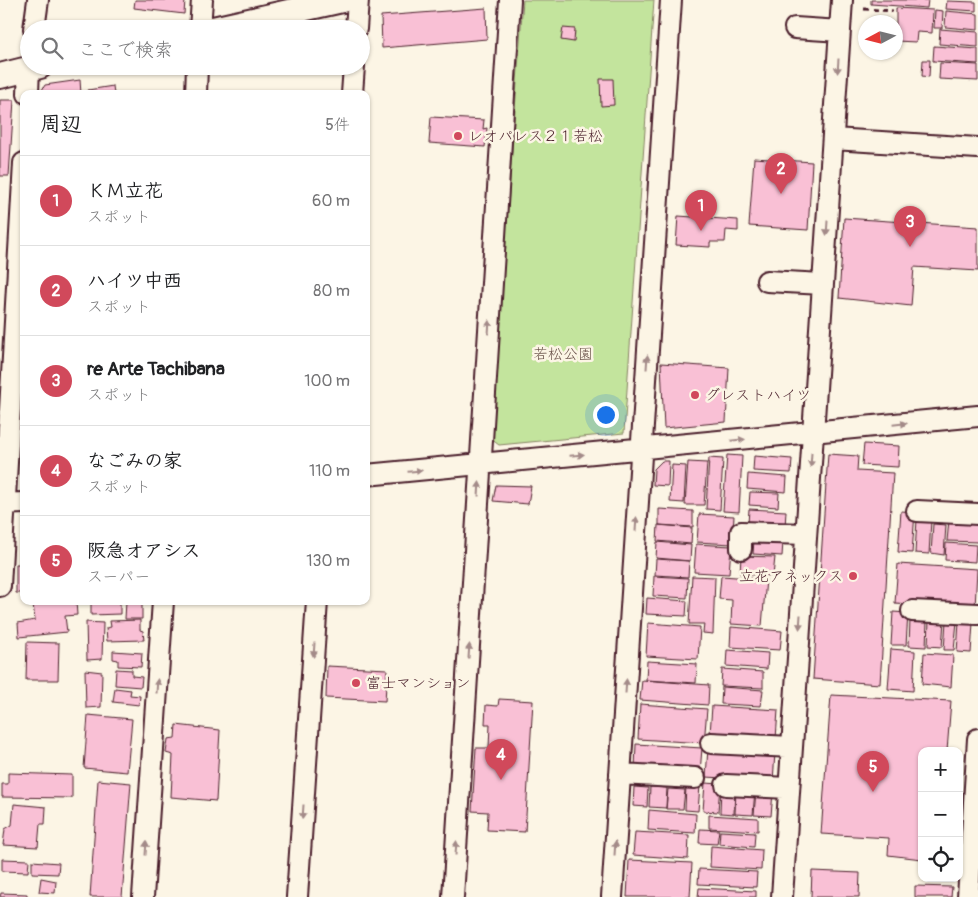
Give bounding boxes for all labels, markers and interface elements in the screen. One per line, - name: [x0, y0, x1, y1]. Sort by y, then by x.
- north arrow: [858, 15, 903, 60]
- search box: [20, 20, 370, 75]
- icon: search: [38, 34, 66, 62]
- text: ここで検索: [78, 38, 173, 62]
- one-way arrow: [834, 58, 842, 74]
- text: 周辺: [40, 111, 82, 138]
- text: 5件: [325, 115, 350, 135]
- place label: レオパレス２１若松: [468, 127, 603, 146]
- marker: レオパレス２１若松: [452, 130, 464, 142]
- pin: 2: [765, 153, 797, 194]
- text: ＫＭ立花: [87, 179, 163, 203]
- pin: 1: [685, 190, 717, 231]
- text: 1: [53, 191, 59, 211]
- text: 60 m: [312, 191, 350, 211]
- pin: 3: [894, 206, 926, 247]
- text: スポット: [87, 207, 151, 227]
- one-way arrow: [822, 220, 830, 236]
- text: ハイツ中西: [87, 269, 182, 293]
- text: 2: [52, 281, 60, 301]
- text: 80 m: [313, 281, 350, 301]
- text: スポット: [87, 297, 151, 317]
- one-way arrow: [486, 319, 494, 335]
- park label: 若松公園: [533, 345, 593, 364]
- one-way arrow: [643, 354, 651, 370]
- text: re Arte Tachibana: [87, 357, 225, 381]
- text: 3: [52, 371, 60, 391]
- text: 100 m: [304, 371, 350, 391]
- text: スポット: [87, 385, 151, 405]
- place label: グレストハイツ: [705, 386, 811, 405]
- marker: グレストハイツ: [689, 389, 701, 401]
- your location: [593, 402, 619, 428]
- one-way arrow: [892, 420, 908, 428]
- one-way arrow: [731, 436, 747, 444]
- text: なごみの家: [87, 449, 182, 473]
- one-way arrow: [569, 451, 585, 459]
- one-way arrow: [806, 452, 814, 468]
- text: 4: [51, 461, 61, 481]
- text: 110 m: [309, 461, 350, 481]
- one-way arrow: [407, 467, 423, 475]
- text: スポット: [87, 477, 151, 497]
- one-way arrow: [476, 481, 484, 497]
- one-way arrow: [633, 516, 641, 532]
- text: 阪急オアシス: [87, 539, 201, 563]
- text: 5: [52, 551, 60, 571]
- text: 130 m: [306, 551, 350, 571]
- text: スーパー: [87, 567, 150, 587]
- place label: 立花アネックス: [739, 567, 843, 586]
- marker: 立花アネックス: [847, 570, 859, 582]
- one-way arrow: [796, 615, 804, 631]
- one-way arrow: [310, 642, 318, 658]
- one-way arrow: [465, 643, 473, 659]
- place label: 富士マンション: [366, 674, 470, 693]
- marker: 富士マンション: [350, 677, 362, 689]
- one-way arrow: [153, 678, 161, 694]
- one-way arrow: [622, 678, 630, 694]
- pin: 4: [485, 739, 517, 780]
- map controls: [918, 747, 963, 882]
- button: +: [918, 747, 963, 792]
- pin: 5: [857, 751, 889, 792]
- button: −: [918, 792, 963, 837]
- one-way arrow: [299, 804, 307, 820]
- button: locate: [918, 837, 963, 882]
- one-way arrow: [143, 840, 151, 856]
- one-way arrow: [452, 840, 460, 856]
- one-way arrow: [611, 840, 619, 856]

